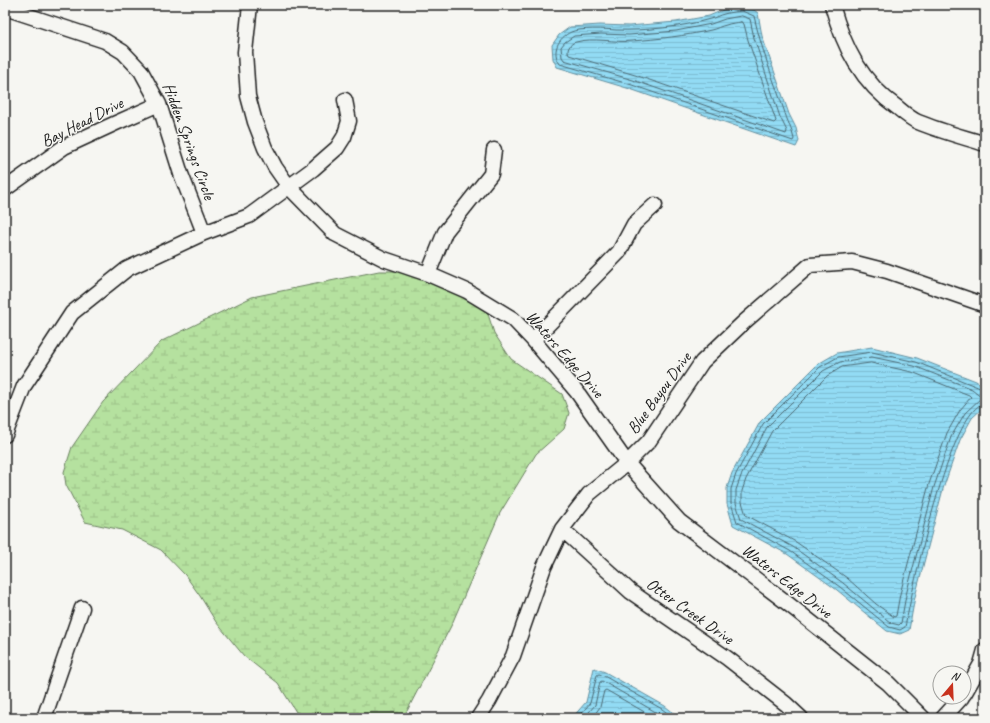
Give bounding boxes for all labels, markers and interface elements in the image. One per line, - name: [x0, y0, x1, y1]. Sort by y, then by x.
- street label: Hidden Springs Circle: [158, 80, 220, 204]
- street label: Bay Head Drive: [38, 92, 128, 152]
- street label: Waters Edge Drive: [521, 306, 609, 403]
- street label: Blue Bayou Drive: [622, 347, 697, 438]
- street label: Waters Edge Drive: [738, 539, 837, 624]
- street label: Otter Creek Drive: [642, 573, 739, 650]
- north arrow: [932, 665, 972, 705]
- text: N: [950, 668, 963, 684]

